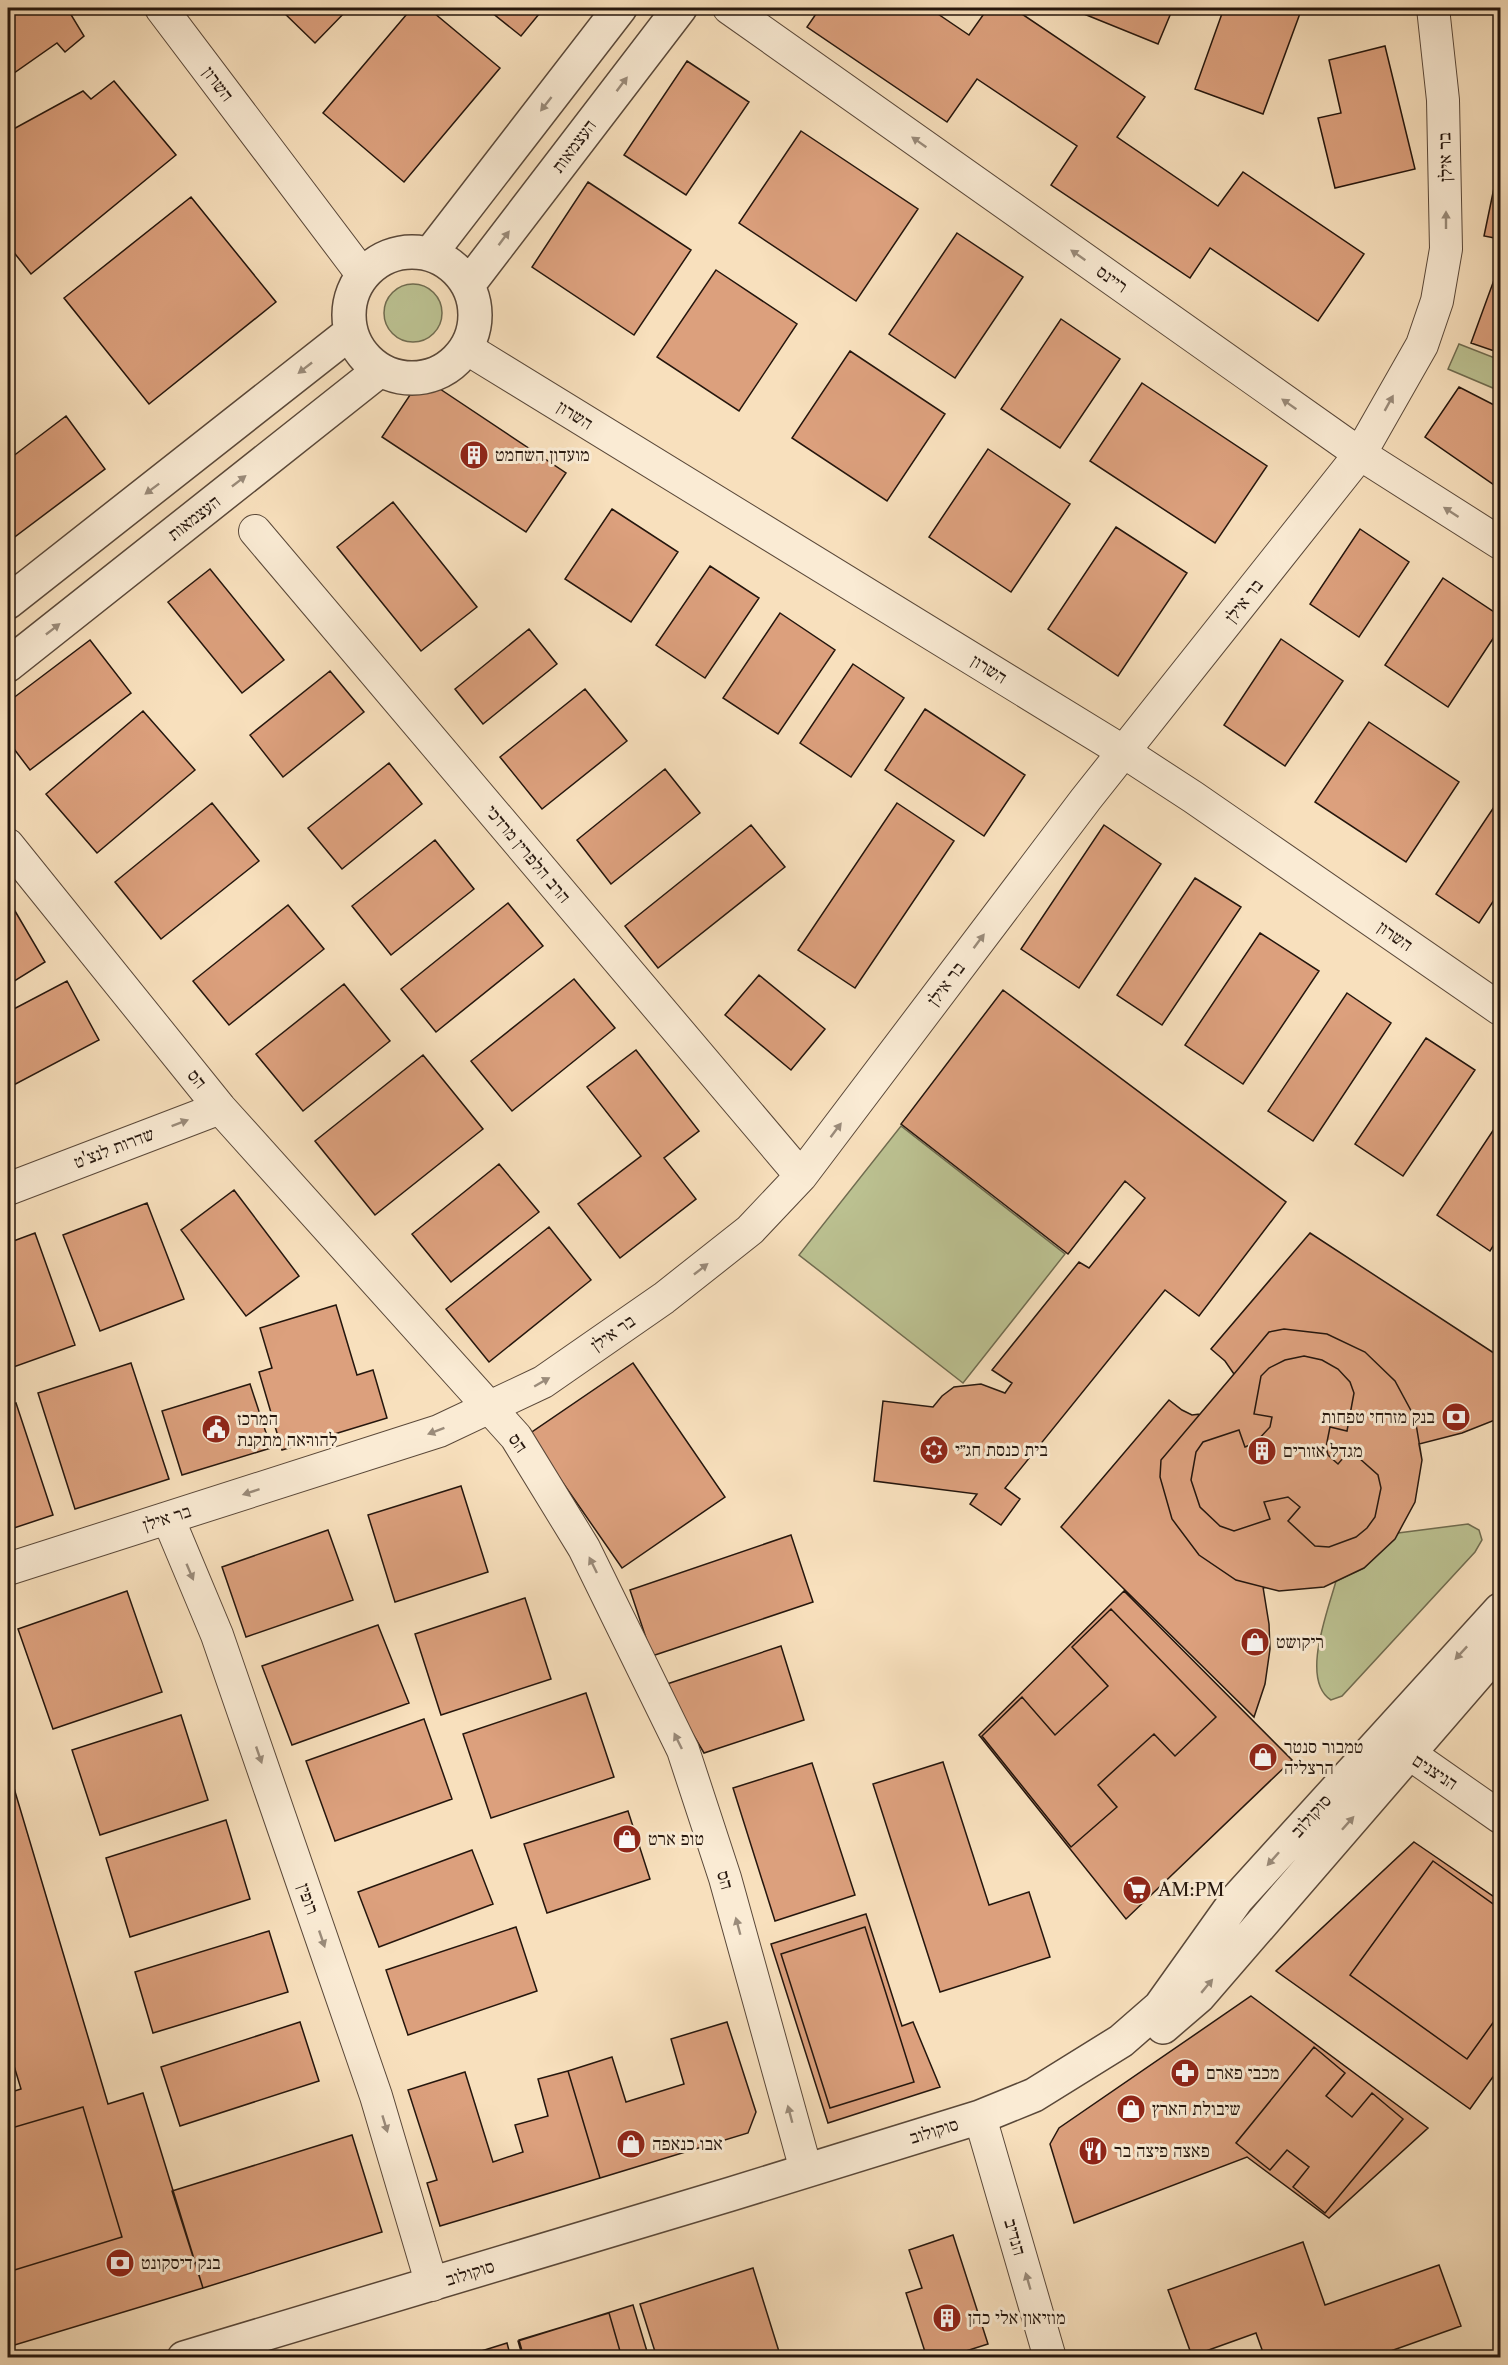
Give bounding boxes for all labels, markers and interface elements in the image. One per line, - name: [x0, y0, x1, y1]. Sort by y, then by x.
- street label: השרון: [198, 62, 238, 106]
- one-way arrow: [616, 76, 628, 91]
- one-way arrow: [540, 96, 552, 111]
- street label: העצמאות: [547, 115, 601, 177]
- street label: בר אילן: [1433, 132, 1457, 182]
- one-way arrow: [912, 136, 928, 148]
- one-way arrow: [1441, 211, 1451, 230]
- one-way arrow: [497, 231, 509, 246]
- one-way arrow: [1071, 249, 1087, 261]
- street label: ריינס: [1092, 260, 1132, 298]
- one-way arrow: [297, 362, 313, 375]
- one-way arrow: [1384, 394, 1394, 411]
- street label: השרון: [553, 396, 597, 434]
- one-way arrow: [1281, 398, 1297, 410]
- building icon: מועדון השחמט: [458, 439, 490, 471]
- place label: מועדון השחמט: [495, 444, 590, 466]
- one-way arrow: [231, 475, 247, 488]
- one-way arrow: [144, 482, 159, 494]
- street label: העצמאות: [163, 491, 225, 545]
- one-way arrow: [1443, 506, 1459, 517]
- street label: בר אילן: [1220, 575, 1268, 627]
- one-way arrow: [46, 623, 61, 635]
- street label: השרון: [967, 650, 1011, 688]
- street label: הרב הלפרין מרדכי: [481, 800, 575, 908]
- street label: השרון: [1373, 916, 1417, 956]
- one-way arrow: [972, 933, 984, 948]
- street label: בר אילן: [922, 957, 970, 1010]
- street label: הס: [183, 1065, 211, 1093]
- one-way arrow: [171, 1118, 189, 1128]
- one-way arrow: [830, 1122, 842, 1138]
- street label: שדרות לנצ'ט: [71, 1123, 157, 1173]
- one-way arrow: [693, 1262, 709, 1275]
- street label: בר אילן: [586, 1310, 640, 1356]
- one-way arrow: [534, 1376, 550, 1387]
- bank icon: בנק מזרחי טפחות: [1440, 1401, 1472, 1433]
- place label: בנק מזרחי טפחות: [1321, 1406, 1435, 1428]
- place label: המרכז להוראה מתקנת: [237, 1408, 338, 1451]
- public building icon: המרכז להוראה מתקנת: [200, 1413, 232, 1445]
- one-way arrow: [427, 1427, 445, 1437]
- street label: הס: [504, 1429, 532, 1457]
- synagogue icon: בית כנסת חג״י: [918, 1434, 950, 1466]
- building icon: מגדל אזורים: [1246, 1435, 1278, 1467]
- place label: בית כנסת חג״י: [955, 1439, 1048, 1461]
- place label: מגדל אזורים: [1283, 1440, 1363, 1462]
- one-way arrow: [242, 1487, 260, 1497]
- street label: בר אילן: [140, 1500, 194, 1536]
- one-way arrow: [588, 1557, 597, 1574]
- one-way arrow: [185, 1564, 195, 1582]
- shop icon: ריקושט: [1239, 1626, 1271, 1658]
- place label: ריקושט: [1276, 1631, 1324, 1653]
- one-way arrow: [1455, 1645, 1468, 1660]
- one-way arrow: [673, 1732, 683, 1749]
- place label: טמבור סנטר הרצליה: [1284, 1736, 1363, 1779]
- shop icon: טמבור סנטר הרצליה: [1247, 1741, 1279, 1773]
- one-way arrow: [254, 1746, 264, 1764]
- street label: הניצנים: [1408, 1749, 1462, 1795]
- street label: סוקולוב: [1286, 1790, 1336, 1842]
- one-way arrow: [1341, 1816, 1354, 1831]
- shop icon: טופ ארט: [611, 1823, 643, 1855]
- place label: טופ ארט: [648, 1828, 704, 1850]
- one-way arrow: [1267, 1851, 1280, 1866]
- street label: הס: [712, 1868, 738, 1892]
- supermarket icon: AM:PM: [1121, 1874, 1153, 1906]
- place label: AM:PM: [1157, 1879, 1225, 1901]
- street label: רופין: [292, 1880, 324, 1918]
- one-way arrow: [733, 1917, 742, 1935]
- one-way arrow: [318, 1930, 328, 1948]
- one-way arrow: [1200, 1979, 1213, 1994]
- pharmacy icon: מכבי פארם: [1169, 2057, 1201, 2089]
- place label: מכבי פארם: [1206, 2062, 1280, 2084]
- shop icon: שיבולת הארץ: [1115, 2093, 1147, 2125]
- place label: שיבולת הארץ: [1152, 2098, 1241, 2120]
- one-way arrow: [784, 2105, 794, 2123]
- street label: סוקולוב: [907, 2113, 961, 2149]
- one-way arrow: [381, 2115, 390, 2133]
- shop icon: אבו כנאפה: [615, 2128, 647, 2160]
- place label: אבו כנאפה: [652, 2133, 723, 2155]
- restaurant icon: פאצה פיצה בר: [1077, 2135, 1109, 2167]
- place label: פאצה פיצה בר: [1114, 2140, 1210, 2162]
- street label: הנדיב: [999, 2216, 1031, 2258]
- bank icon: בנק דיסקונט: [104, 2247, 136, 2279]
- place label: בנק דיסקונט: [141, 2252, 221, 2274]
- street label: סוקולוב: [443, 2255, 497, 2291]
- one-way arrow: [1023, 2272, 1032, 2290]
- building icon: מוזיאון אלי כהן: [931, 2302, 963, 2334]
- place label: מוזיאון אלי כהן: [968, 2307, 1066, 2329]

